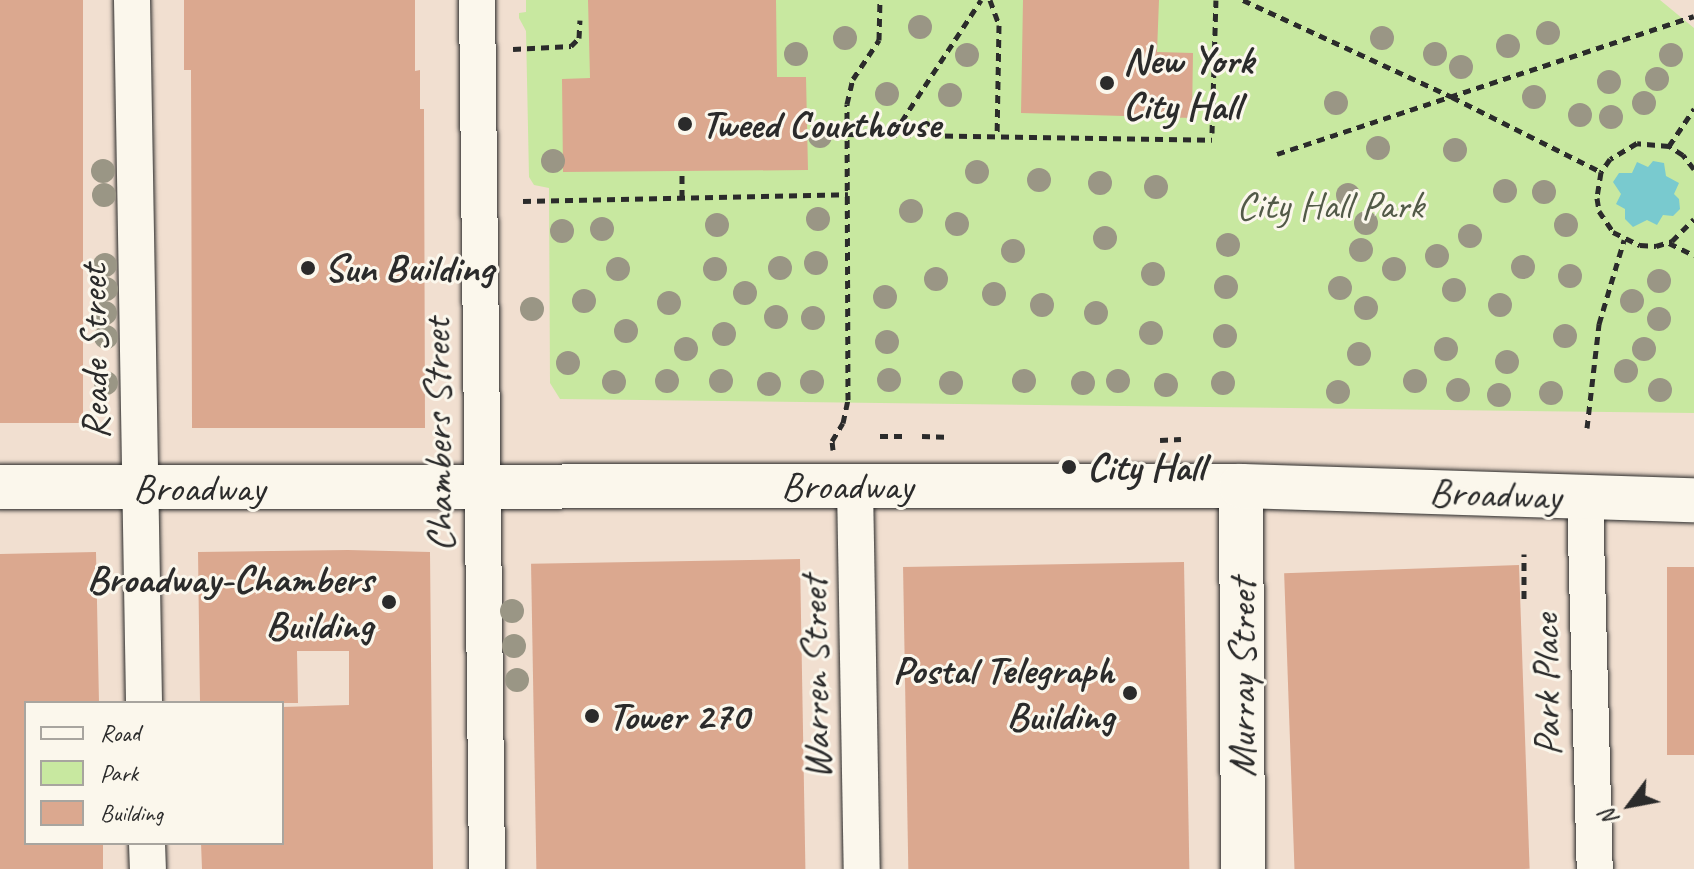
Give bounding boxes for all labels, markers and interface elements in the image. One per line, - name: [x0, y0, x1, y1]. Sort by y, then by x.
- place label: New York City Hall: [1123, 36, 1253, 130]
- marker: New York City Hall: [1098, 74, 1116, 92]
- place label: Tweed Courthouse: [701, 100, 940, 148]
- marker: Tweed Courthouse: [676, 115, 694, 133]
- park label: City Hall Park: [1235, 181, 1425, 229]
- place label: Sun Building: [324, 244, 493, 292]
- marker: Sun Building: [299, 259, 317, 277]
- street label: Reade Street: [68, 264, 120, 440]
- street label: Chambers Street: [412, 317, 464, 553]
- place label: City Hall: [1087, 443, 1206, 491]
- marker: City Hall: [1058, 456, 1080, 478]
- street label: Broadway: [781, 462, 913, 510]
- street label: Broadway: [133, 464, 265, 512]
- street label: Broadway: [1428, 468, 1562, 520]
- place label: Broadway-Chambers Building: [87, 555, 373, 649]
- street label: Warren Street: [789, 576, 841, 780]
- street label: Murray Street: [1218, 579, 1266, 777]
- marker: Broadway-Chambers Building: [380, 593, 398, 611]
- street label: Park Place: [1521, 613, 1571, 757]
- place label: Postal Telegraph Building: [893, 646, 1114, 740]
- marker: Postal Telegraph Building: [1121, 684, 1139, 702]
- place label: Tower 270: [608, 692, 749, 740]
- legend: [24, 701, 284, 845]
- marker: Tower 270: [583, 707, 601, 725]
- text: Road: [100, 718, 140, 748]
- text: Park: [100, 758, 138, 788]
- north arrow: [1590, 765, 1670, 845]
- text: Building: [100, 798, 163, 828]
- text: N: [1594, 805, 1625, 831]

